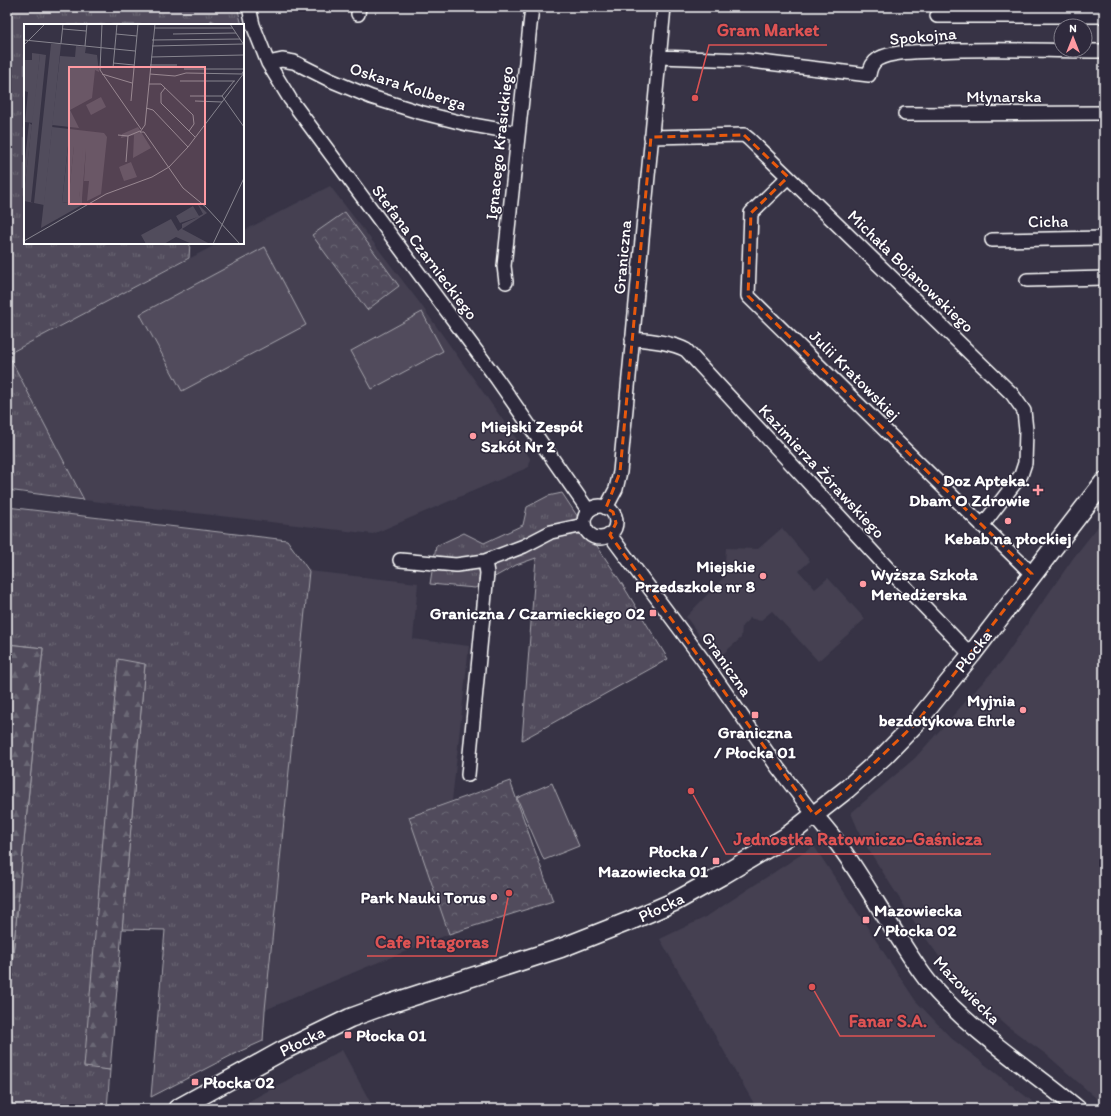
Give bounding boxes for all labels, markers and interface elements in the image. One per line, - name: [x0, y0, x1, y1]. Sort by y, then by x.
- callout: Gram Market: [709, 15, 827, 45]
- north arrow: [1053, 18, 1093, 58]
- text: Gram Market: [717, 19, 820, 41]
- text: N: [1069, 22, 1077, 35]
- street label: Spokojna: [889, 23, 958, 49]
- inset map: [24, 24, 244, 244]
- street label: Oskara Kolberga: [347, 58, 469, 114]
- street label: Ignacego Krasickiego: [481, 65, 517, 221]
- street label: Młynarska: [966, 86, 1042, 106]
- street label: Stefana Czarnieckiego: [368, 181, 482, 323]
- street label: Michała Bojanowskiego: [844, 206, 978, 336]
- street label: Cicha: [1028, 211, 1068, 231]
- street label: Graniczna: [609, 219, 635, 295]
- street label: Julii Kratowskiej: [805, 325, 905, 425]
- street label: Kazimierza Żórawskiego: [755, 400, 889, 542]
- place label: Miejski Zespół Szkół Nr 2: [481, 416, 583, 456]
- marker: Miejski Zespół Szkół Nr 2: [468, 431, 478, 441]
- place label: Doz Apteka. Dbam O Zdrowie: [909, 470, 1030, 510]
- marker: Doz Apteka. Dbam O Zdrowie: [1033, 485, 1043, 495]
- marker: Kebab na płockiej: [1003, 516, 1013, 526]
- place label: Kebab na płockiej: [945, 528, 1071, 549]
- place label: Miejskie Przedszkole nr 8: [635, 556, 756, 596]
- place label: Wyższa Szkoła Menedżerska: [871, 564, 978, 604]
- marker: Miejskie Przedszkole nr 8: [758, 571, 768, 581]
- marker: Wyższa Szkoła Menedżerska: [858, 579, 868, 589]
- place label: Graniczna / Czarnieckiego 02: [430, 603, 645, 624]
- marker: Graniczna / Czarnieckiego 02: [648, 608, 658, 618]
- street label: Płocka: [950, 626, 996, 676]
- street label: Graniczna: [697, 628, 757, 700]
- place label: Myjnia bezdotykowa Ehrle: [879, 690, 1016, 731]
- marker: Myjnia bezdotykowa Ehrle: [1018, 705, 1028, 715]
- marker: Graniczna / Płocka 01: [750, 710, 760, 720]
- place label: Graniczna / Płocka 01: [713, 722, 796, 762]
- callout: Jednostka Ratowniczo-Gaśnicza: [726, 824, 991, 854]
- text: Jednostka Ratowniczo-Gaśnicza: [733, 828, 983, 850]
- place label: Płocka / Mazowiecka 01: [598, 841, 709, 881]
- marker: Płocka / Mazowiecka 01: [711, 856, 721, 866]
- place label: Park Nauki Torus: [361, 887, 486, 907]
- street label: Płocka: [635, 888, 687, 926]
- marker: Park Nauki Torus: [489, 892, 499, 902]
- place label: Mazowiecka / Płocka 02: [873, 900, 963, 940]
- marker: Mazowiecka / Płocka 02: [861, 915, 871, 925]
- callout: Cafe Pitagoras: [367, 926, 496, 956]
- text: Cafe Pitagoras: [375, 931, 489, 953]
- street label: Mazowiecka: [929, 951, 1005, 1029]
- callout: Fanar S.A.: [840, 1006, 935, 1036]
- text: Fanar S.A.: [849, 1010, 927, 1032]
- street label: Płocka: [276, 1021, 328, 1061]
- place label: Płocka 01: [356, 1025, 427, 1045]
- marker: Płocka 01: [343, 1030, 353, 1040]
- place label: Płocka 02: [203, 1072, 275, 1092]
- marker: Płocka 02: [190, 1077, 200, 1087]

